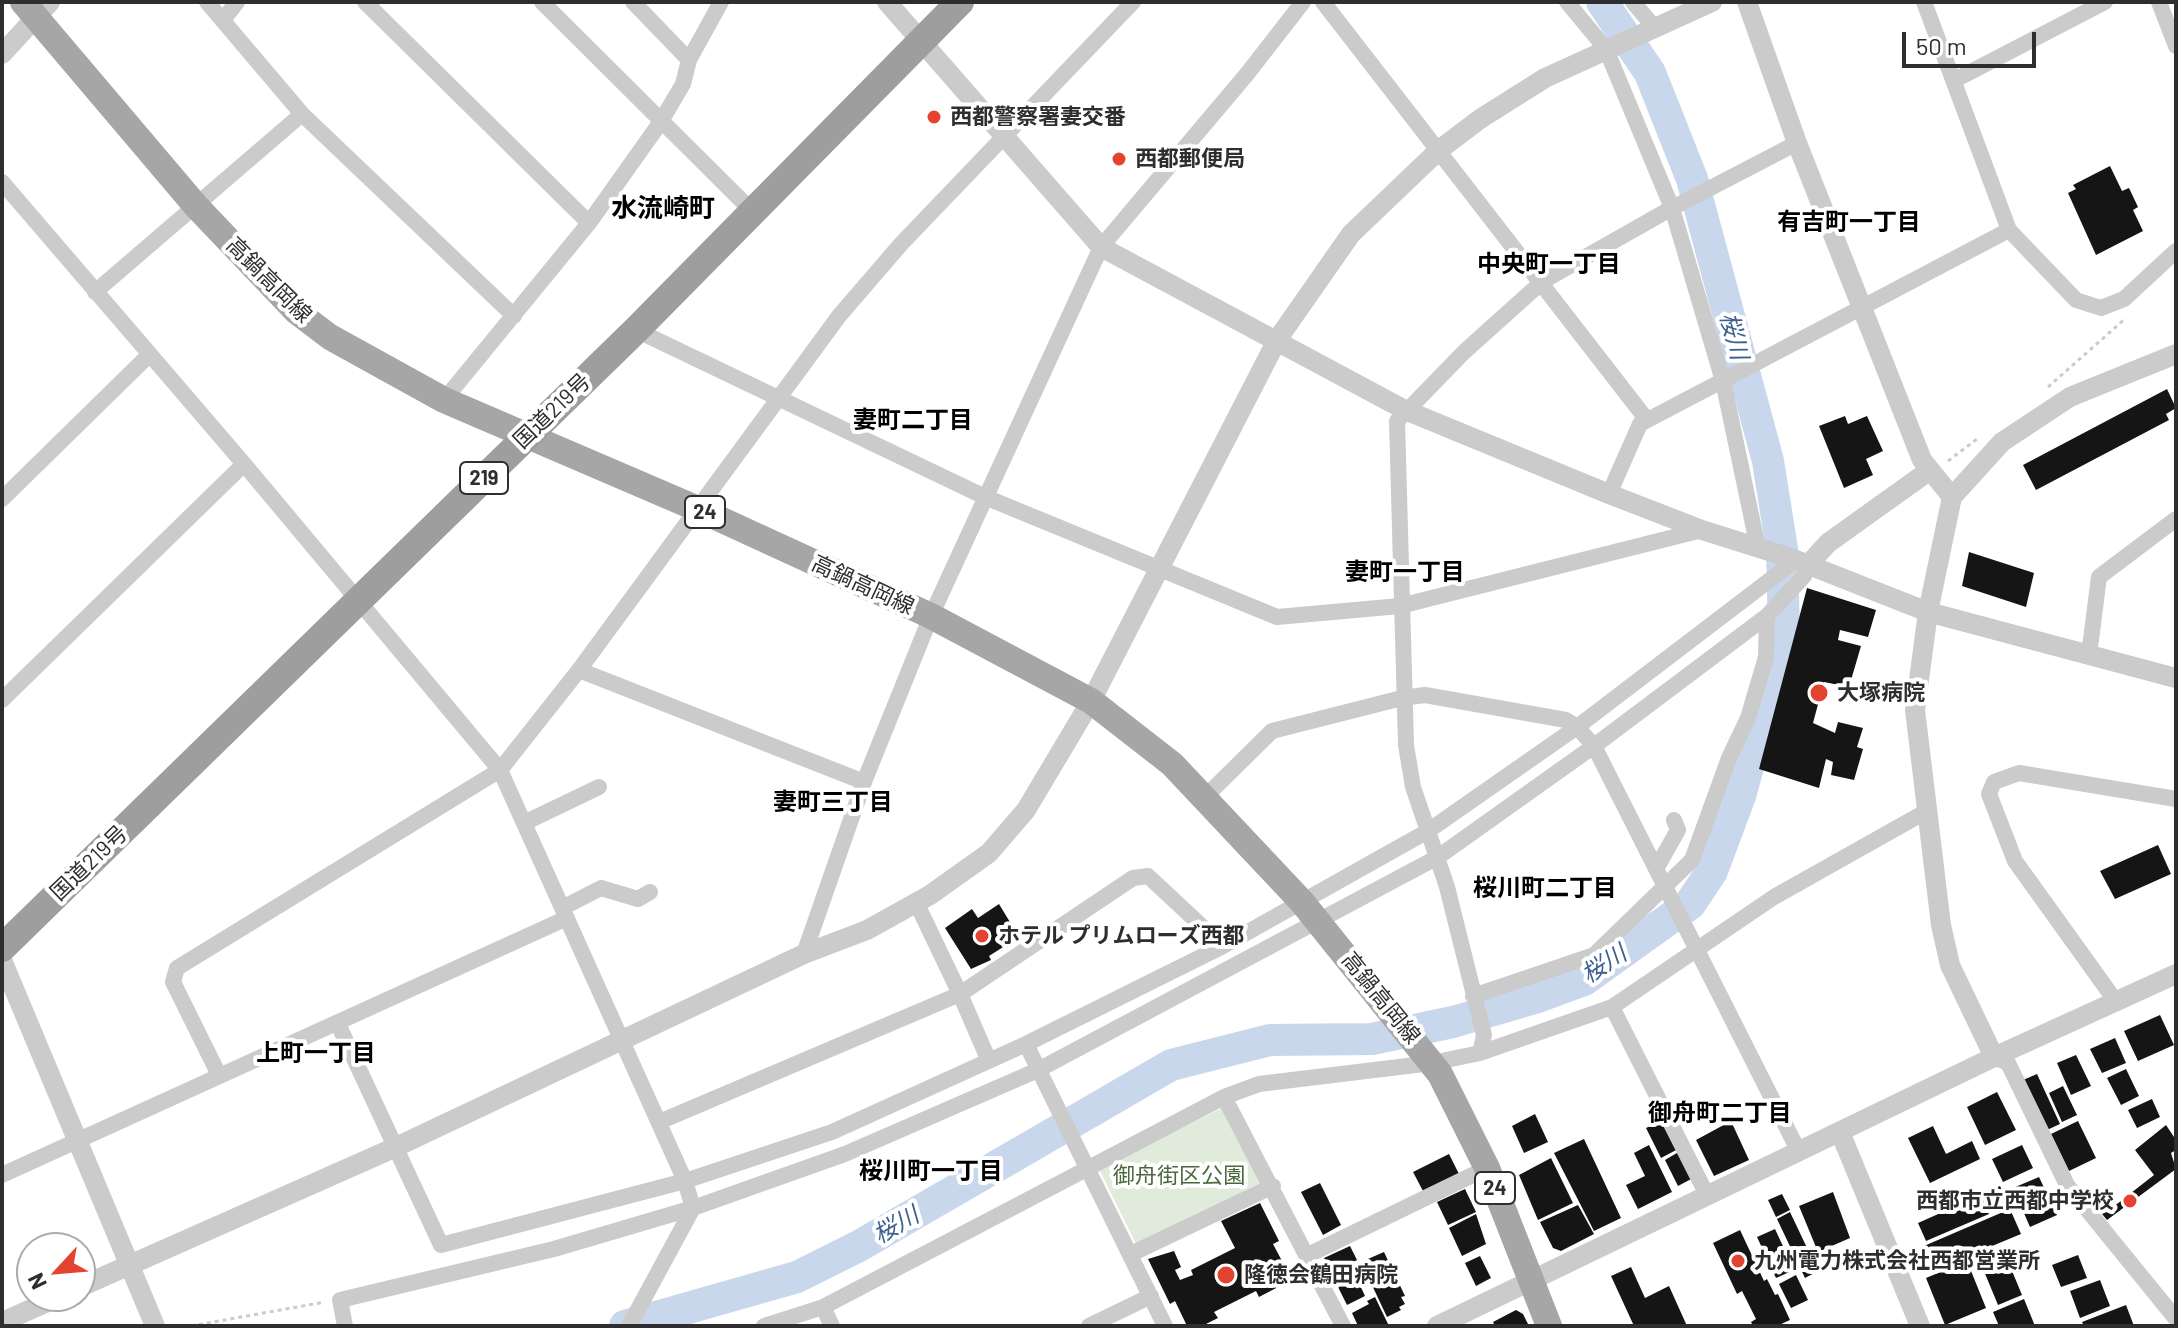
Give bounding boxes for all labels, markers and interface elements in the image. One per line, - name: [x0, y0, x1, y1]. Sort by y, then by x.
- scale bar: [1906, 16, 2040, 66]
- text: 50 m: [1916, 31, 1967, 60]
- place label: 西都警察署妻交番: [950, 104, 1126, 130]
- marker: 西都警察署妻交番: [925, 108, 943, 126]
- place label: 西都郵便局: [1135, 146, 1245, 172]
- marker: 西都郵便局: [1110, 150, 1128, 168]
- district label: 水流崎町: [611, 192, 715, 224]
- district label: 有吉町一丁目: [1777, 208, 1921, 236]
- street label: 高鍋高岡線: [221, 232, 317, 328]
- district label: 中央町一丁目: [1477, 250, 1621, 278]
- water label: 桜川: [1714, 309, 1754, 363]
- street label: 国道219号: [508, 368, 596, 454]
- district label: 妻町二丁目: [853, 406, 973, 434]
- road number: 219: [460, 462, 508, 494]
- road number: 24: [685, 496, 725, 528]
- street label: 高鍋高岡線: [808, 550, 918, 620]
- district label: 妻町一丁目: [1345, 558, 1465, 586]
- place label: 大塚病院: [1837, 680, 1925, 706]
- marker: 大塚病院: [1808, 682, 1830, 704]
- district label: 妻町三丁目: [773, 788, 893, 816]
- street label: 国道219号: [45, 820, 133, 906]
- district label: 桜川町二丁目: [1473, 874, 1617, 902]
- place label: ホテル プリムローズ西都: [998, 923, 1244, 949]
- marker: ホテル プリムローズ西都: [973, 927, 991, 945]
- water label: 桜川: [1576, 939, 1632, 989]
- street label: 高鍋高岡線: [1336, 947, 1426, 1049]
- district label: 上町一丁目: [256, 1039, 376, 1067]
- district label: 御舟町二丁目: [1648, 1099, 1792, 1127]
- district label: 桜川町一丁目: [859, 1157, 1003, 1185]
- park label: 御舟街区公園: [1113, 1163, 1245, 1189]
- road number: 24: [1475, 1172, 1515, 1204]
- place label: 西都市立西都中学校: [1916, 1188, 2114, 1214]
- marker: 西都市立西都中学校: [2121, 1192, 2139, 1210]
- water label: 桜川: [868, 1201, 924, 1249]
- north arrow: [16, 1232, 96, 1312]
- place label: 九州電力株式会社西都営業所: [1754, 1248, 2040, 1274]
- marker: 九州電力株式会社西都営業所: [1729, 1252, 1747, 1270]
- place label: 隆徳会鶴田病院: [1244, 1262, 1398, 1288]
- marker: 隆徳会鶴田病院: [1215, 1264, 1237, 1286]
- text: N: [21, 1269, 51, 1294]

